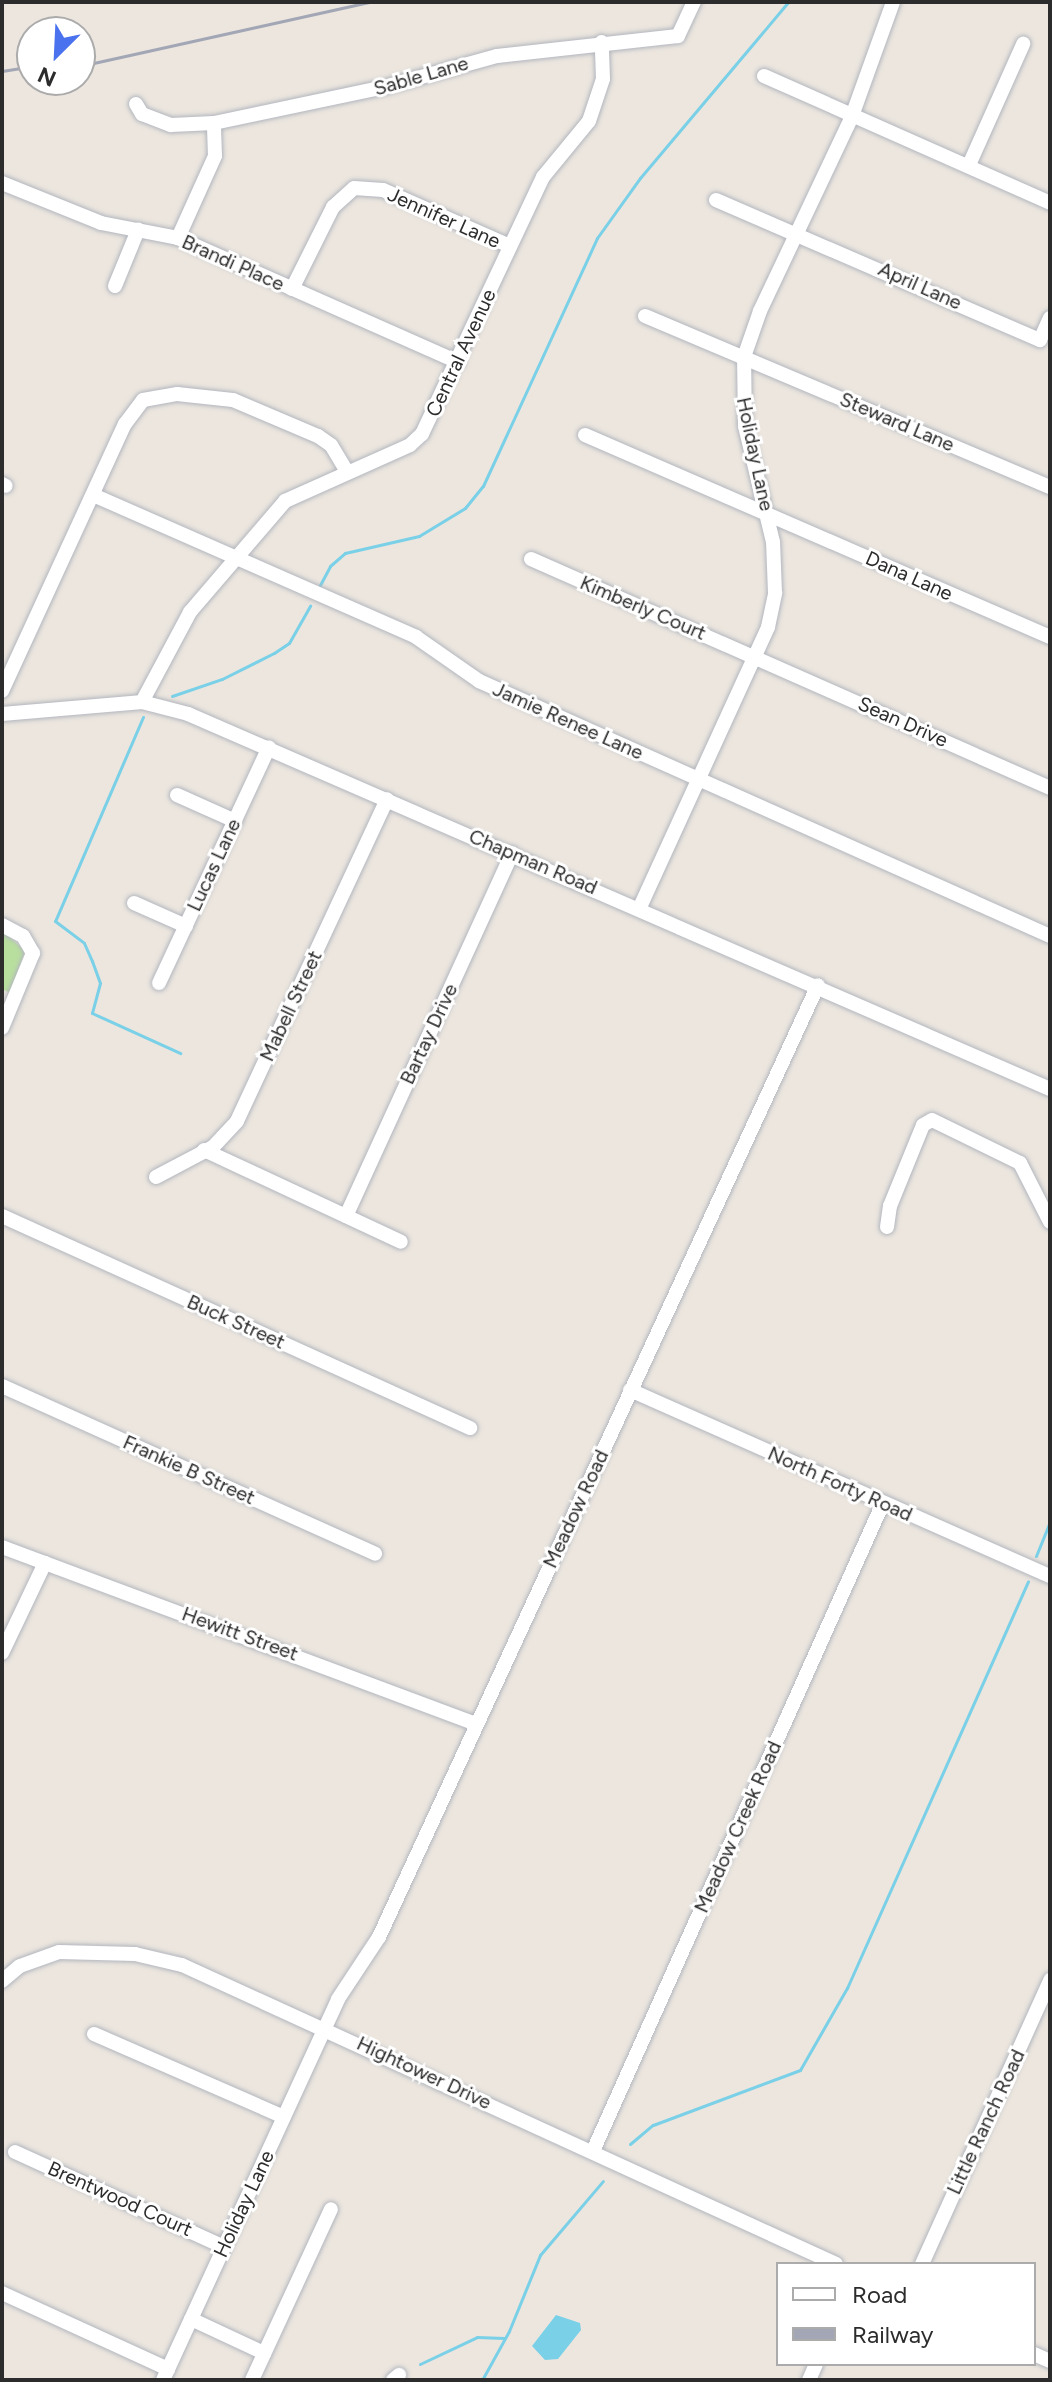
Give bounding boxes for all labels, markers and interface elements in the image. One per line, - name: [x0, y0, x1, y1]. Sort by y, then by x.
- north arrow: [16, 16, 96, 96]
- street label: Sable Lane: [371, 51, 471, 101]
- text: N: [34, 61, 60, 92]
- street label: Jennifer Lane: [384, 182, 504, 254]
- street label: Brandi Place: [178, 230, 288, 296]
- street label: April Lane: [875, 257, 965, 315]
- street label: Central Avenue: [421, 285, 501, 421]
- street label: Steward Lane: [836, 387, 958, 457]
- street label: Holiday Lane: [731, 395, 779, 513]
- street label: Dana Lane: [862, 546, 956, 606]
- street label: Kimberly Court: [576, 571, 710, 645]
- street label: Jamie Renee Lane: [489, 677, 647, 765]
- street label: Sean Drive: [854, 692, 952, 752]
- street label: Lucas Lane: [182, 815, 246, 915]
- street label: Chapman Road: [465, 824, 601, 900]
- street label: Mabell Street: [255, 947, 327, 1065]
- street label: Bartay Drive: [395, 980, 463, 1088]
- street label: Buck Street: [183, 1290, 289, 1354]
- street label: Frankie B Street: [119, 1430, 259, 1510]
- street label: North Forty Road: [764, 1441, 916, 1527]
- street label: Meadow Road: [538, 1446, 614, 1572]
- street label: Hewitt Street: [179, 1602, 301, 1666]
- street label: Meadow Creek Road: [689, 1737, 787, 1917]
- street label: Hightower Drive: [353, 2031, 495, 2115]
- street label: Little Ranch Road: [942, 2046, 1030, 2198]
- street label: Holiday Lane: [209, 2147, 279, 2261]
- street label: Brentwood Court: [44, 2156, 196, 2242]
- legend: [776, 2262, 1036, 2366]
- text: Road: [852, 2280, 907, 2309]
- text: Railway: [852, 2320, 933, 2349]

